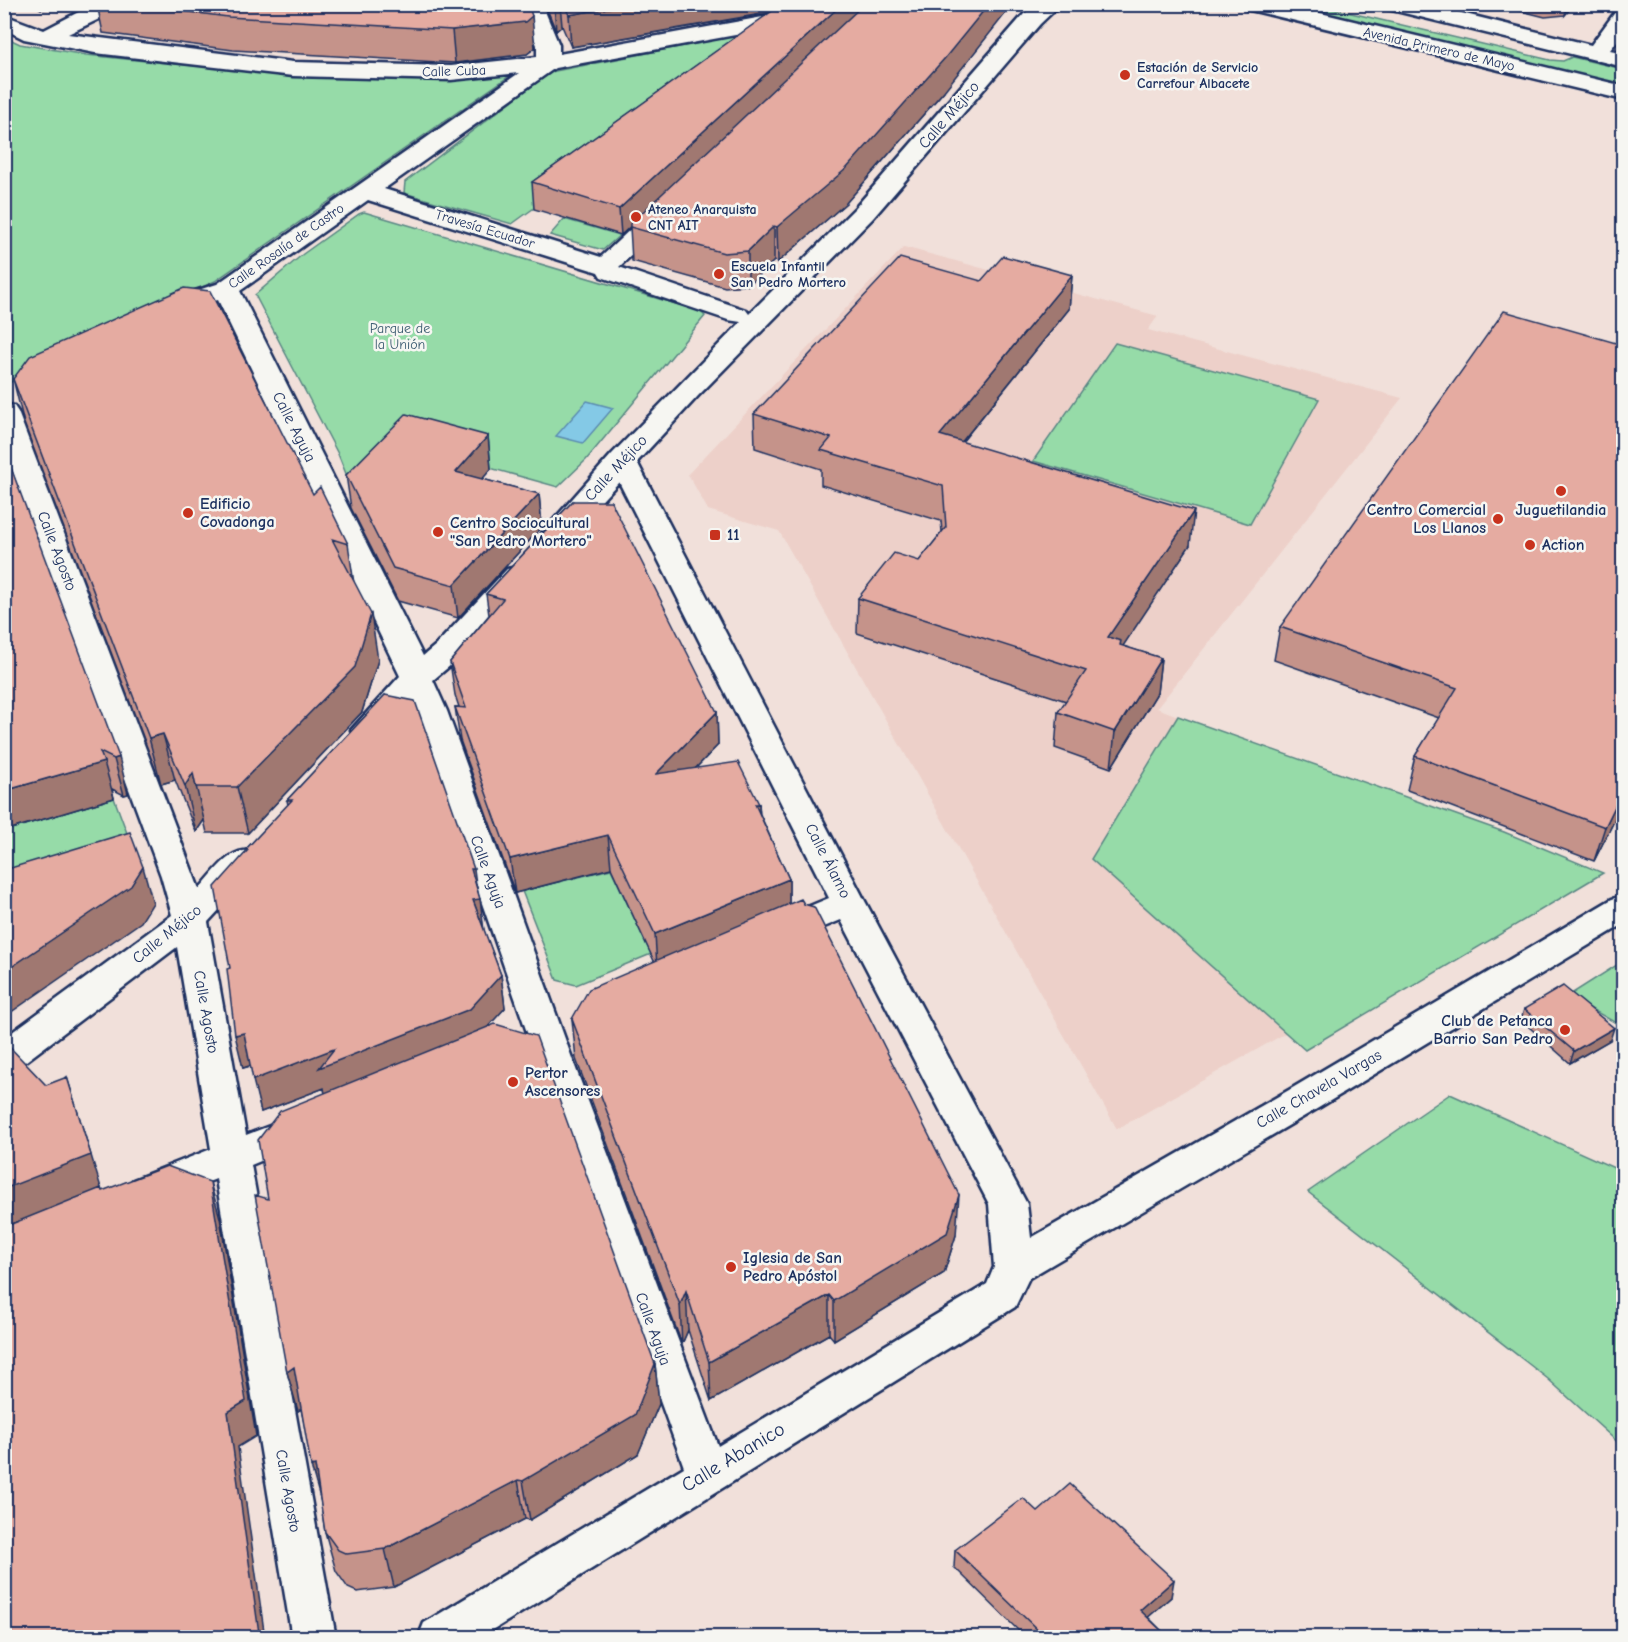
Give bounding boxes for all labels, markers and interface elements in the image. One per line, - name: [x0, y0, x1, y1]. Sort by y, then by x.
- street label: Avenida Primero de Mayo: [1362, 23, 1516, 75]
- place label: Estación de Servicio Carrefour Albacete: [1137, 59, 1258, 92]
- street label: Calle Cuba: [422, 61, 486, 81]
- marker: Estación de Servicio Carrefour Albacete: [1118, 68, 1132, 82]
- street label: Calle Méjico: [915, 78, 983, 152]
- street label: Calle Rosalía de Castro: [225, 200, 347, 292]
- place label: Ateneo Anarquista CNT AIT: [648, 201, 757, 234]
- street label: Travesía Ecuador: [433, 206, 537, 252]
- marker: Ateneo Anarquista CNT AIT: [629, 210, 643, 224]
- place label: Escuela Infantil San Pedro Mortero: [731, 258, 846, 291]
- marker: Escuela Infantil San Pedro Mortero: [712, 267, 726, 281]
- park label: Parque de la Unión: [370, 320, 430, 353]
- street label: Calle Aguja: [269, 389, 319, 465]
- street label: Calle Méjico: [581, 431, 651, 505]
- marker: Juguetilandia: [1554, 484, 1568, 498]
- place label: Edificio Covadonga: [200, 495, 275, 531]
- place label: Centro Comercial Los Llanos: [1367, 501, 1486, 537]
- place label: Juguetilandia: [1516, 501, 1606, 519]
- marker: Edificio Covadonga: [181, 506, 195, 520]
- street label: Calle Agosto: [34, 509, 80, 593]
- marker: Centro Comercial Los Llanos: [1491, 512, 1505, 526]
- place label: Centro Sociocultural "San Pedro Mortero": [450, 514, 592, 550]
- marker: Centro Sociocultural "San Pedro Mortero": [431, 525, 445, 539]
- place label: 11: [727, 526, 740, 544]
- marker: 11: [708, 528, 722, 542]
- place label: Action: [1542, 536, 1584, 554]
- marker: Action: [1523, 538, 1537, 552]
- street label: Calle Álamo: [802, 820, 855, 901]
- street label: Calle Aguja: [466, 833, 510, 911]
- street label: Calle Méjico: [129, 901, 205, 967]
- street label: Calle Agosto: [190, 969, 222, 1055]
- place label: Club de Petanca Barrio San Pedro: [1434, 1012, 1553, 1048]
- marker: Club de Petanca Barrio San Pedro: [1558, 1023, 1572, 1037]
- street label: Calle Chavela Vargas: [1253, 1046, 1385, 1132]
- place label: Pertor Ascensores: [525, 1064, 601, 1100]
- marker: Pertor Ascensores: [506, 1075, 520, 1089]
- place label: Iglesia de San Pedro Apóstol: [743, 1249, 842, 1285]
- marker: Iglesia de San Pedro Apóstol: [724, 1260, 738, 1274]
- street label: Calle Aguja: [631, 1290, 675, 1368]
- street label: Calle Abanico: [677, 1417, 789, 1497]
- street label: Calle Agosto: [272, 1448, 304, 1534]

